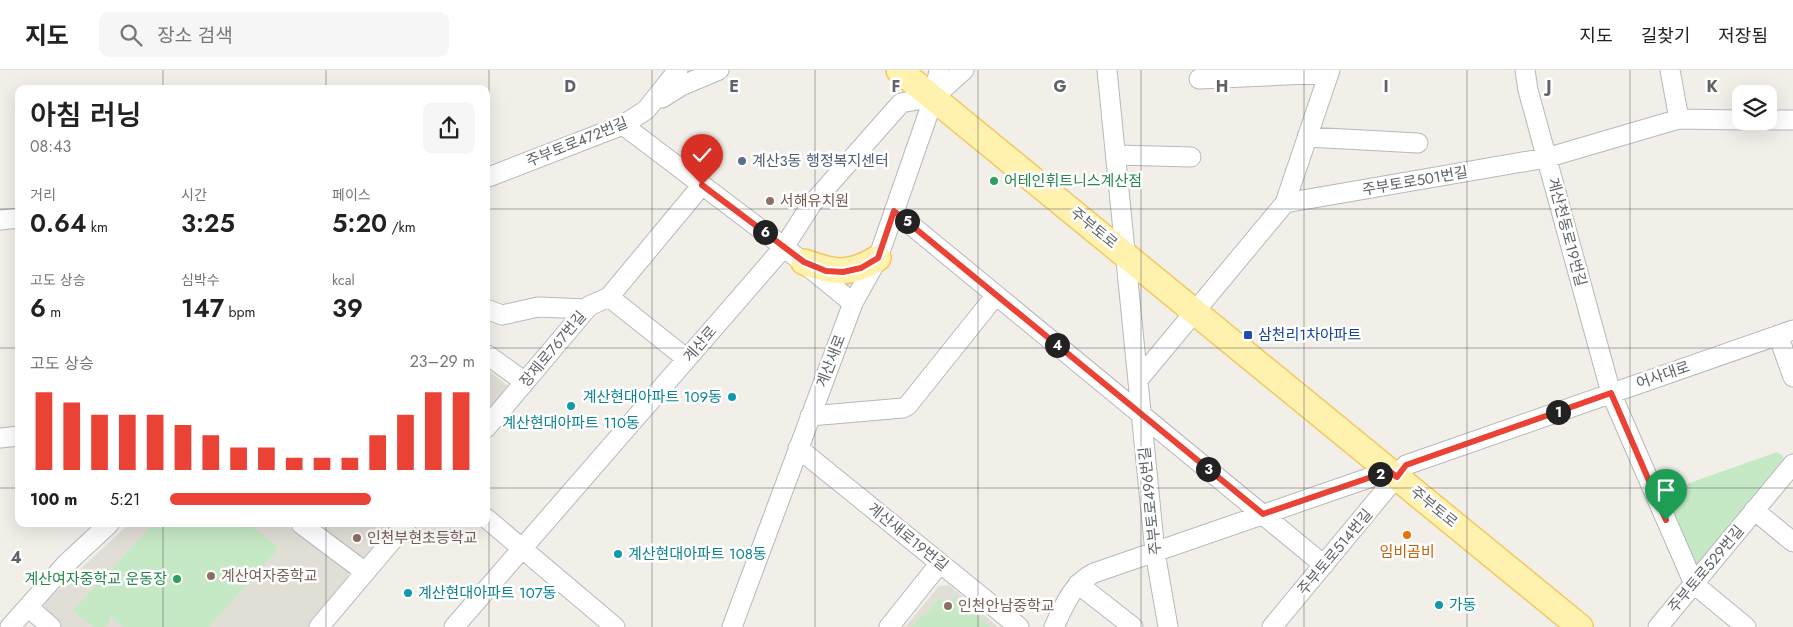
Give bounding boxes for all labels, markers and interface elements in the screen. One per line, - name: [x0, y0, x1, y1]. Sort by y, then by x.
- search box: [99, 12, 449, 57]
- text: 지도: [25, 18, 69, 53]
- icon: search: [117, 21, 145, 49]
- text: 장소 검색: [157, 22, 233, 49]
- text: 지도: [1580, 23, 1613, 49]
- text: 길찾기: [1641, 23, 1690, 49]
- text: 저장됨: [1718, 23, 1768, 49]
- text: D: [564, 75, 576, 98]
- text: E: [729, 75, 739, 98]
- text: F: [892, 75, 900, 98]
- text: G: [1053, 75, 1067, 98]
- text: H: [1216, 75, 1228, 98]
- text: I: [1383, 75, 1389, 98]
- text: J: [1543, 75, 1552, 98]
- text: K: [1706, 75, 1718, 98]
- map controls: [1732, 85, 1777, 130]
- button: layers: [1732, 85, 1777, 130]
- text: 아침 러닝: [30, 95, 141, 136]
- button: share: [423, 102, 475, 154]
- street label: 주부토로472번길: [523, 112, 631, 172]
- pin: [681, 134, 723, 185]
- text: 08:43: [30, 135, 71, 158]
- icon: check: [688, 141, 716, 169]
- place label: 계산3동 행정복지센터: [752, 150, 889, 172]
- marker: 계산3동 행정복지센터: [736, 155, 748, 167]
- street label: 주부토로501번길: [1360, 161, 1470, 201]
- place label: 어테인휘트니스계산점: [1004, 170, 1142, 192]
- marker: 어테인휘트니스계산점: [988, 175, 1000, 187]
- street label: 계산천동로19번길: [1542, 175, 1592, 289]
- text: 거리: [30, 185, 56, 205]
- text: 시간: [181, 185, 207, 205]
- text: 페이스: [332, 185, 371, 205]
- place label: 서해유치원: [780, 190, 849, 212]
- marker: 서해유치원: [764, 195, 776, 207]
- street label: 주부토로: [1066, 202, 1122, 254]
- text: 0.64: [30, 205, 87, 241]
- text: 3:25: [181, 205, 235, 241]
- text: 5:20: [332, 205, 387, 241]
- pin: 5: [894, 208, 920, 234]
- text: 5: [903, 211, 912, 231]
- text: km: [87, 217, 108, 237]
- text: /km: [387, 217, 416, 237]
- pin: 6: [752, 220, 778, 244]
- text: 6: [761, 222, 770, 242]
- text: 고도 상승: [30, 270, 86, 290]
- text: 심박수: [181, 270, 220, 290]
- text: kcal: [332, 270, 355, 290]
- text: 6: [30, 290, 46, 326]
- text: 147: [181, 290, 224, 326]
- text: 39: [332, 290, 363, 326]
- text: m: [46, 302, 61, 322]
- text: bpm: [224, 302, 255, 322]
- street label: 장제로767번길: [515, 306, 591, 392]
- street label: 계산로: [678, 321, 722, 367]
- place label: 삼천리1차아파트: [1258, 324, 1362, 346]
- marker: 삼천리1차아파트: [1242, 329, 1254, 341]
- street label: 계산새로: [811, 331, 851, 391]
- pin: 4: [1044, 332, 1070, 358]
- text: 4: [1053, 335, 1062, 355]
- text: 23–29 m: [410, 350, 475, 373]
- text: 고도 상승: [30, 352, 94, 375]
- street label: 어사대로: [1633, 356, 1693, 394]
- place label: 계산현대아파트 109동: [583, 386, 722, 408]
- marker: 계산현대아파트 109동: [726, 391, 738, 403]
- marker: 계산현대아파트 110동: [565, 400, 577, 412]
- pin: 1: [1546, 400, 1570, 424]
- text: 1: [1555, 402, 1562, 422]
- place label: 계산현대아파트 110동: [502, 412, 640, 434]
- street label: 주부토로496번길: [1133, 446, 1167, 556]
- pin: 3: [1196, 456, 1220, 482]
- text: 3: [1204, 459, 1213, 479]
- pin: 2: [1368, 462, 1392, 486]
- text: 2: [1376, 464, 1385, 484]
- pin: [1645, 469, 1687, 520]
- icon: arrive: [1652, 476, 1680, 504]
- street label: 주부토로: [1406, 481, 1462, 533]
- text: 100 m: [30, 488, 77, 511]
- text: 5:21: [110, 488, 140, 511]
- street label: 계산새로19번길: [863, 498, 953, 576]
- street label: 주부토로514번길: [1292, 504, 1378, 600]
- street label: 주부토로529번길: [1663, 520, 1749, 618]
- place label: 인천부현초등학교: [367, 527, 477, 549]
- marker: 임비곰비: [1401, 529, 1413, 541]
- marker: 인천부현초등학교: [351, 532, 363, 544]
- place label: 임비곰비: [1379, 541, 1435, 563]
- place label: 계산현대아파트 108동: [628, 543, 767, 565]
- text: 4: [10, 546, 22, 569]
- marker: 계산현대아파트 108동: [612, 548, 624, 560]
- place label: 계산여자중학교: [221, 565, 318, 587]
- place label: 계산여자중학교 운동장: [24, 568, 167, 590]
- marker: 계산여자중학교: [205, 570, 217, 582]
- marker: 계산여자중학교 운동장: [171, 573, 183, 585]
- place label: 계산현대아파트 107동: [418, 582, 557, 604]
- marker: 계산현대아파트 107동: [402, 587, 414, 599]
- place label: 가동: [1449, 594, 1477, 616]
- place label: 인천안남중학교: [958, 595, 1055, 617]
- marker: 가동: [1433, 599, 1445, 611]
- marker: 인천안남중학교: [942, 600, 954, 612]

